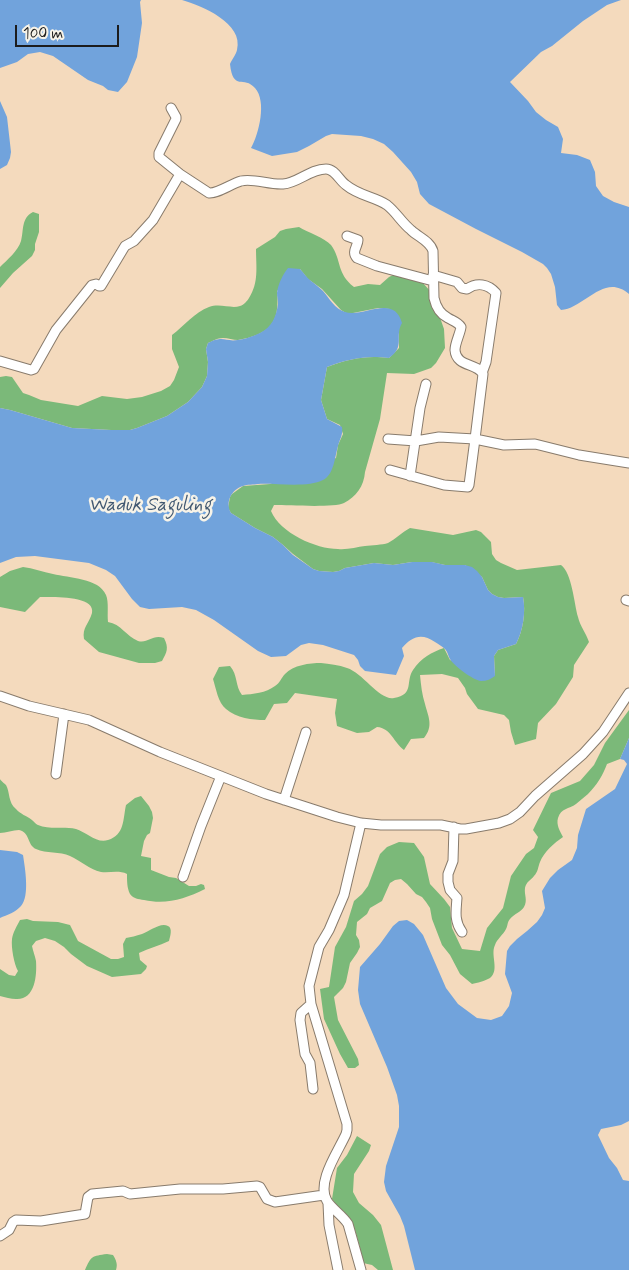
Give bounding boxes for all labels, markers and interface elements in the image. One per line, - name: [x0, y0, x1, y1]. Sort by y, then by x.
- scale bar: [18, 15, 121, 47]
- text: 100 m: [23, 24, 63, 44]
- water label: Waduk Saguling: [88, 495, 212, 517]

